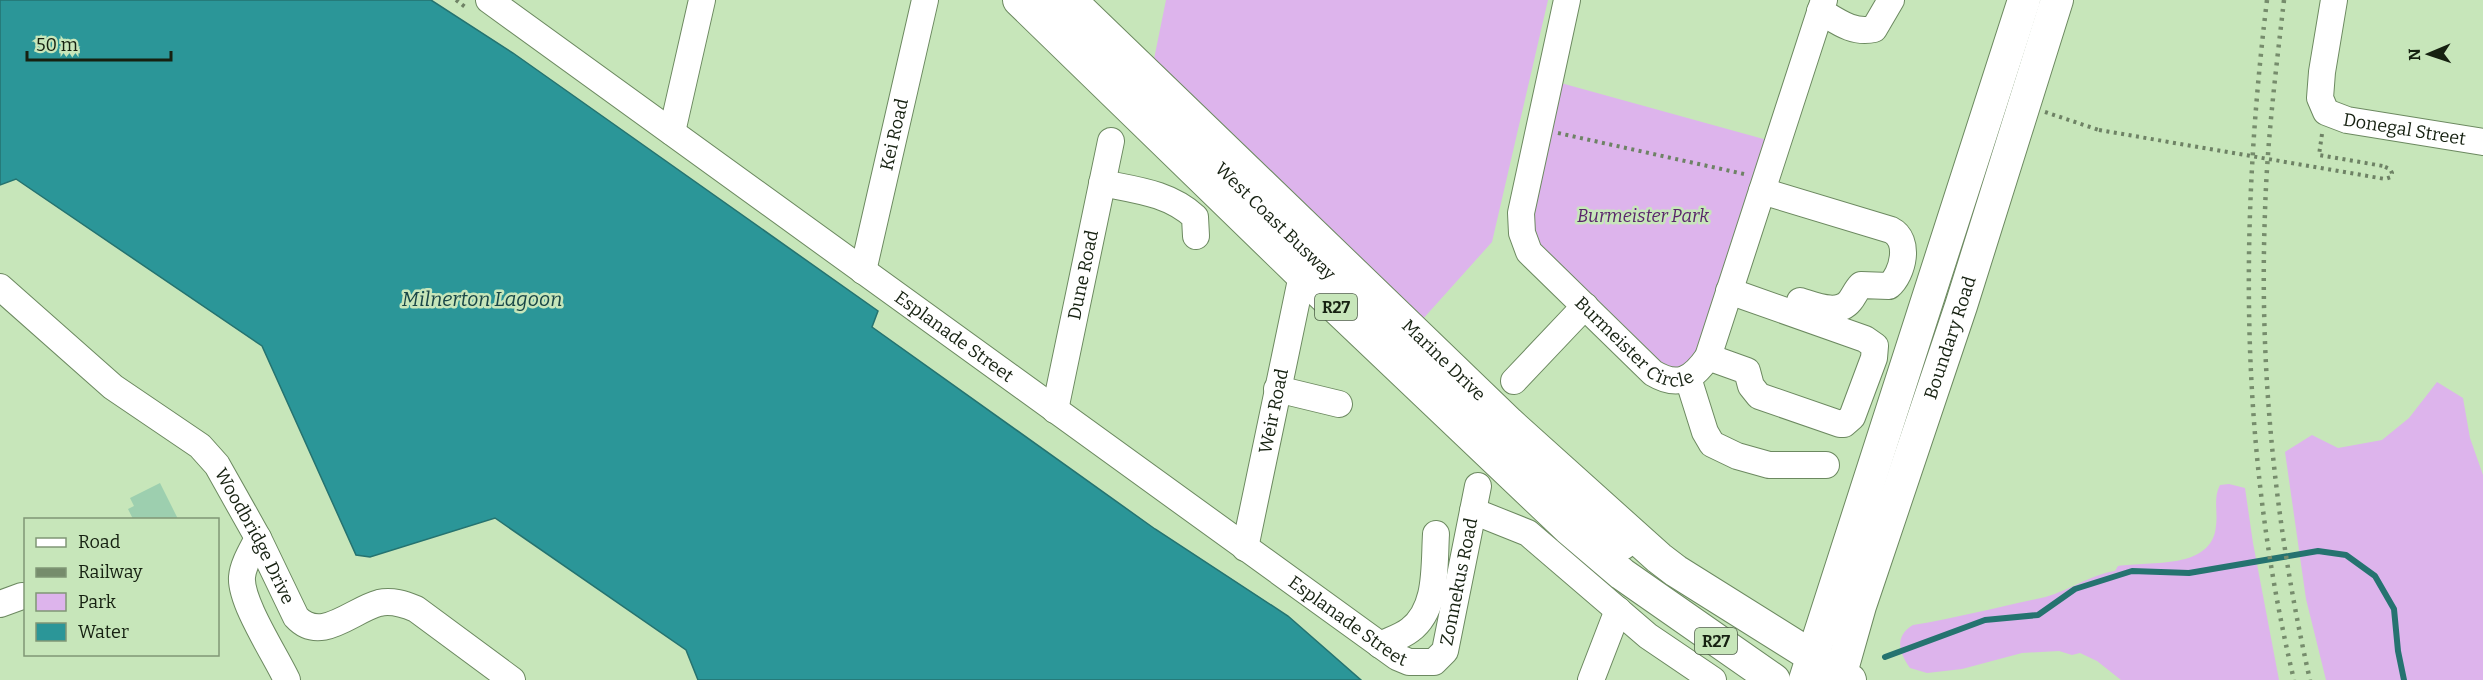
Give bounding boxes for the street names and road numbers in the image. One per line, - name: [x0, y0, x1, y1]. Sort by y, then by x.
- street label: Kei Road: [875, 96, 913, 173]
- street label: Donegal Street: [2342, 109, 2468, 150]
- street label: West Coast Busway: [1210, 158, 1341, 285]
- street label: Dune Road: [1063, 228, 1103, 322]
- street label: Boundary Road: [1919, 273, 1981, 402]
- street label: Esplanade Street: [890, 286, 1018, 387]
- street label: Burmeister Circle: [1570, 292, 1698, 392]
- road number: R27: [1315, 294, 1357, 320]
- street label: Marine Drive: [1397, 315, 1490, 405]
- street label: Weir Road: [1254, 366, 1293, 455]
- street label: Woodbridge Drive: [210, 464, 299, 608]
- street label: Zonnekus Road: [1435, 516, 1482, 647]
- street label: Esplanade Street: [1284, 571, 1411, 671]
- road number: R27: [1695, 628, 1737, 654]

